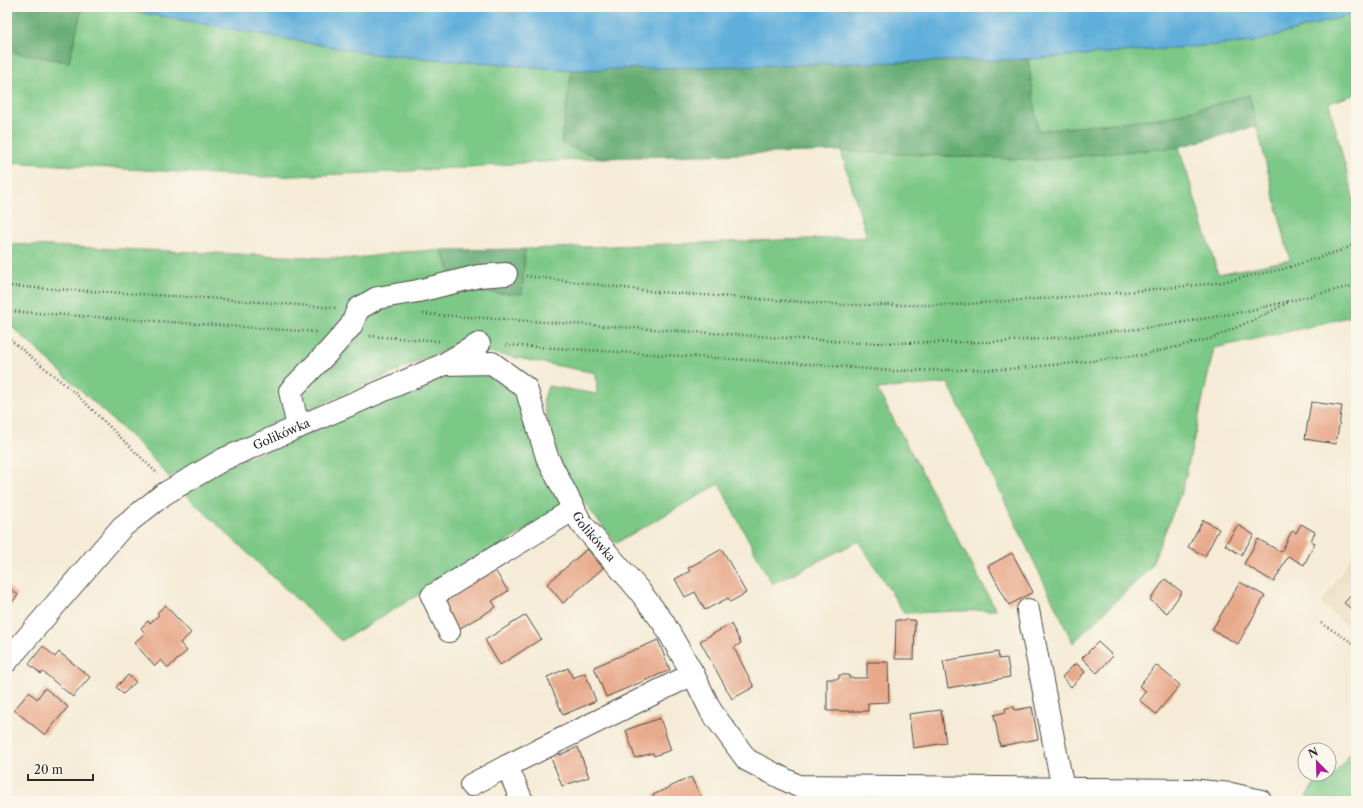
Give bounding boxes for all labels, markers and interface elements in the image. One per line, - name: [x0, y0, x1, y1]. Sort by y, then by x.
- street label: Golikówka: [250, 415, 313, 453]
- street label: Golikówka: [569, 509, 619, 565]
- north arrow: [1297, 742, 1337, 782]
- text: N: [1306, 744, 1321, 761]
- scale bar: [28, 756, 93, 782]
- text: 20 m: [34, 762, 63, 777]

